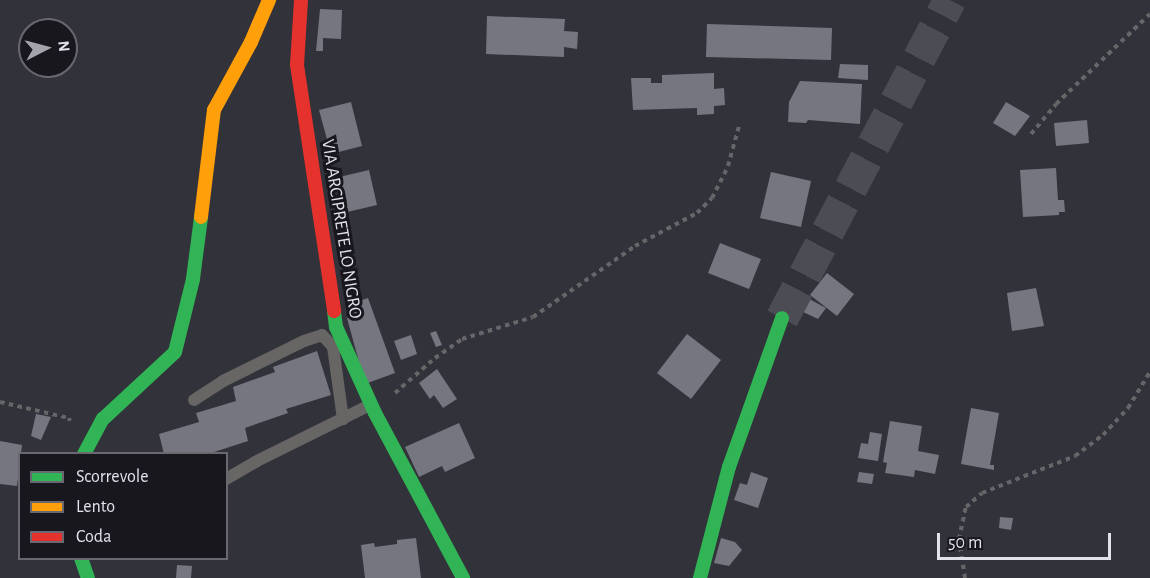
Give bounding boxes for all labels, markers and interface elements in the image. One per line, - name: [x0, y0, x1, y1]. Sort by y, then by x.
- north arrow: [18, 18, 78, 78]
- text: N: [55, 40, 72, 53]
- street label: VIA ARCIPRETE LO NIGRO: [316, 138, 366, 320]
- legend: [18, 452, 228, 560]
- text: Scorrevole: [76, 468, 149, 486]
- text: Lento: [76, 498, 115, 516]
- scale bar: [940, 521, 1114, 559]
- text: Coda: [76, 528, 111, 546]
- text: 50 m: [948, 534, 982, 552]

